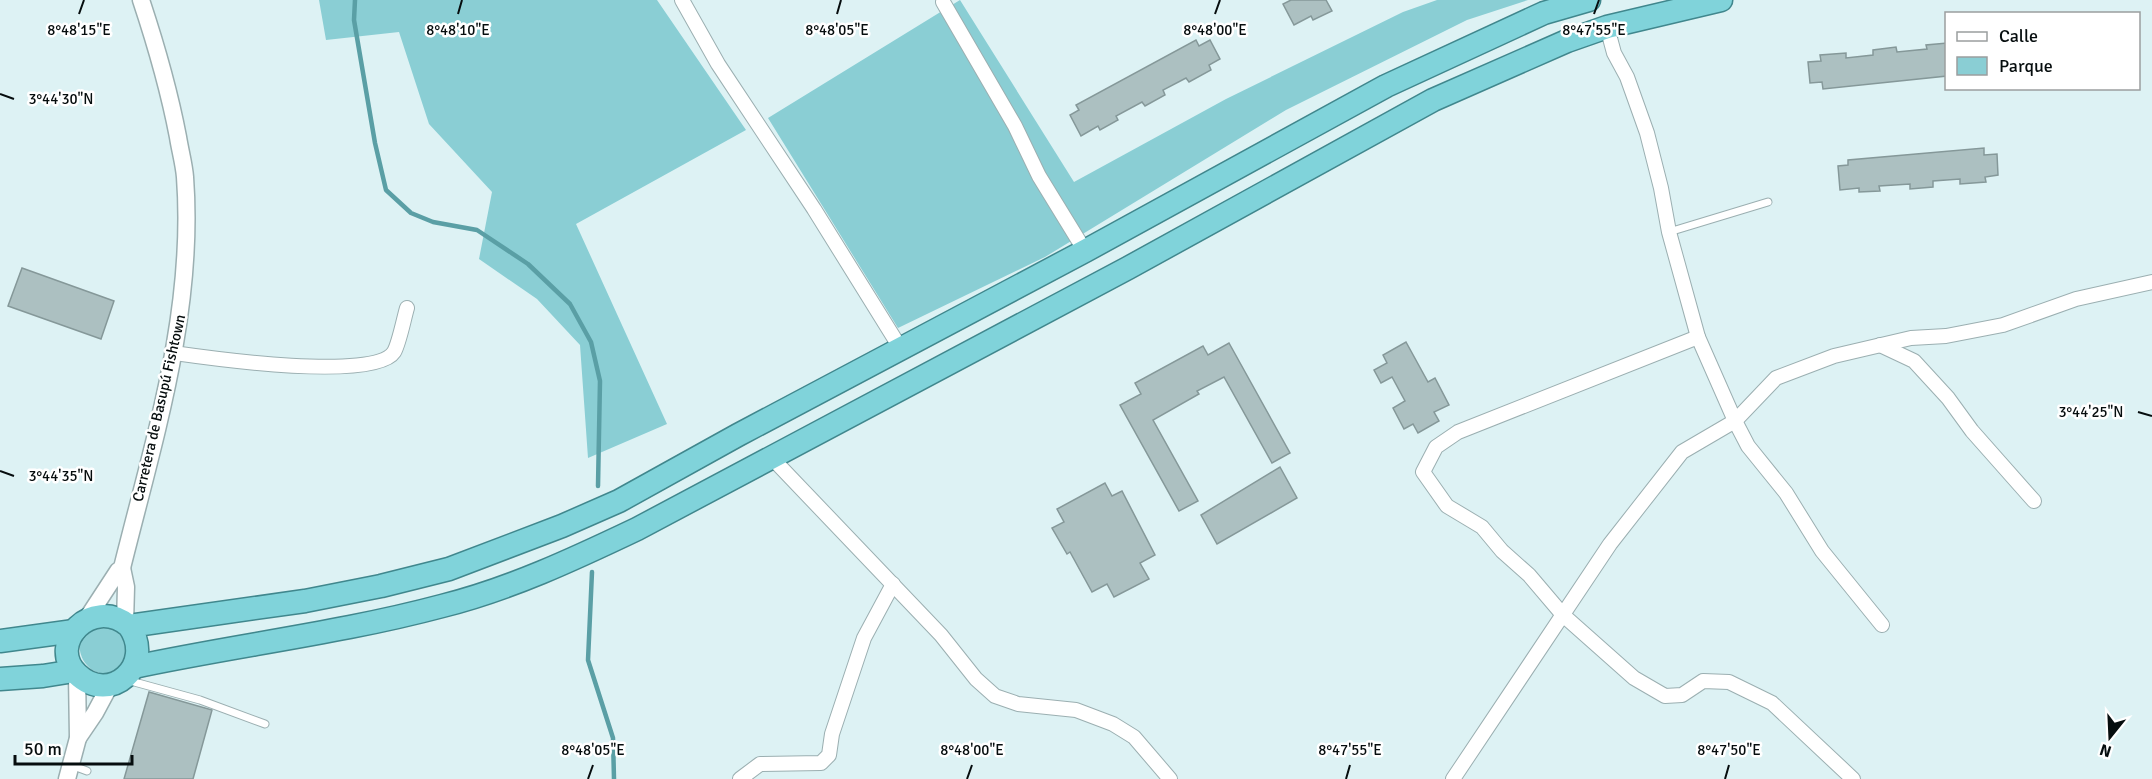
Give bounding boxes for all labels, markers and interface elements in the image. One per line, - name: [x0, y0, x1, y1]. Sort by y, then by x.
- legend: [1945, 12, 2140, 90]
- text: 8°48'15"E: [47, 21, 111, 39]
- text: 8°48'10"E: [426, 21, 490, 39]
- text: 8°48'05"E: [805, 21, 869, 39]
- text: 8°48'00"E: [1183, 21, 1247, 39]
- text: 8°47'55"E: [1562, 21, 1626, 39]
- text: Calle: [1999, 25, 2038, 47]
- text: Parque: [1999, 55, 2053, 77]
- text: 3°44'30"N: [28, 90, 94, 108]
- street label: Carretera de Basupú Fishtown: [129, 313, 189, 503]
- text: 3°44'25"N: [2058, 403, 2124, 421]
- text: 3°44'35"N: [28, 467, 94, 485]
- north arrow: [2080, 707, 2140, 767]
- scale bar: [15, 728, 132, 766]
- text: 50 m: [24, 738, 62, 760]
- text: N: [2097, 739, 2114, 762]
- text: 8°48'05"E: [561, 741, 625, 759]
- text: 8°48'00"E: [940, 741, 1004, 759]
- text: 8°47'55"E: [1318, 741, 1382, 759]
- text: 8°47'50"E: [1697, 741, 1761, 759]

